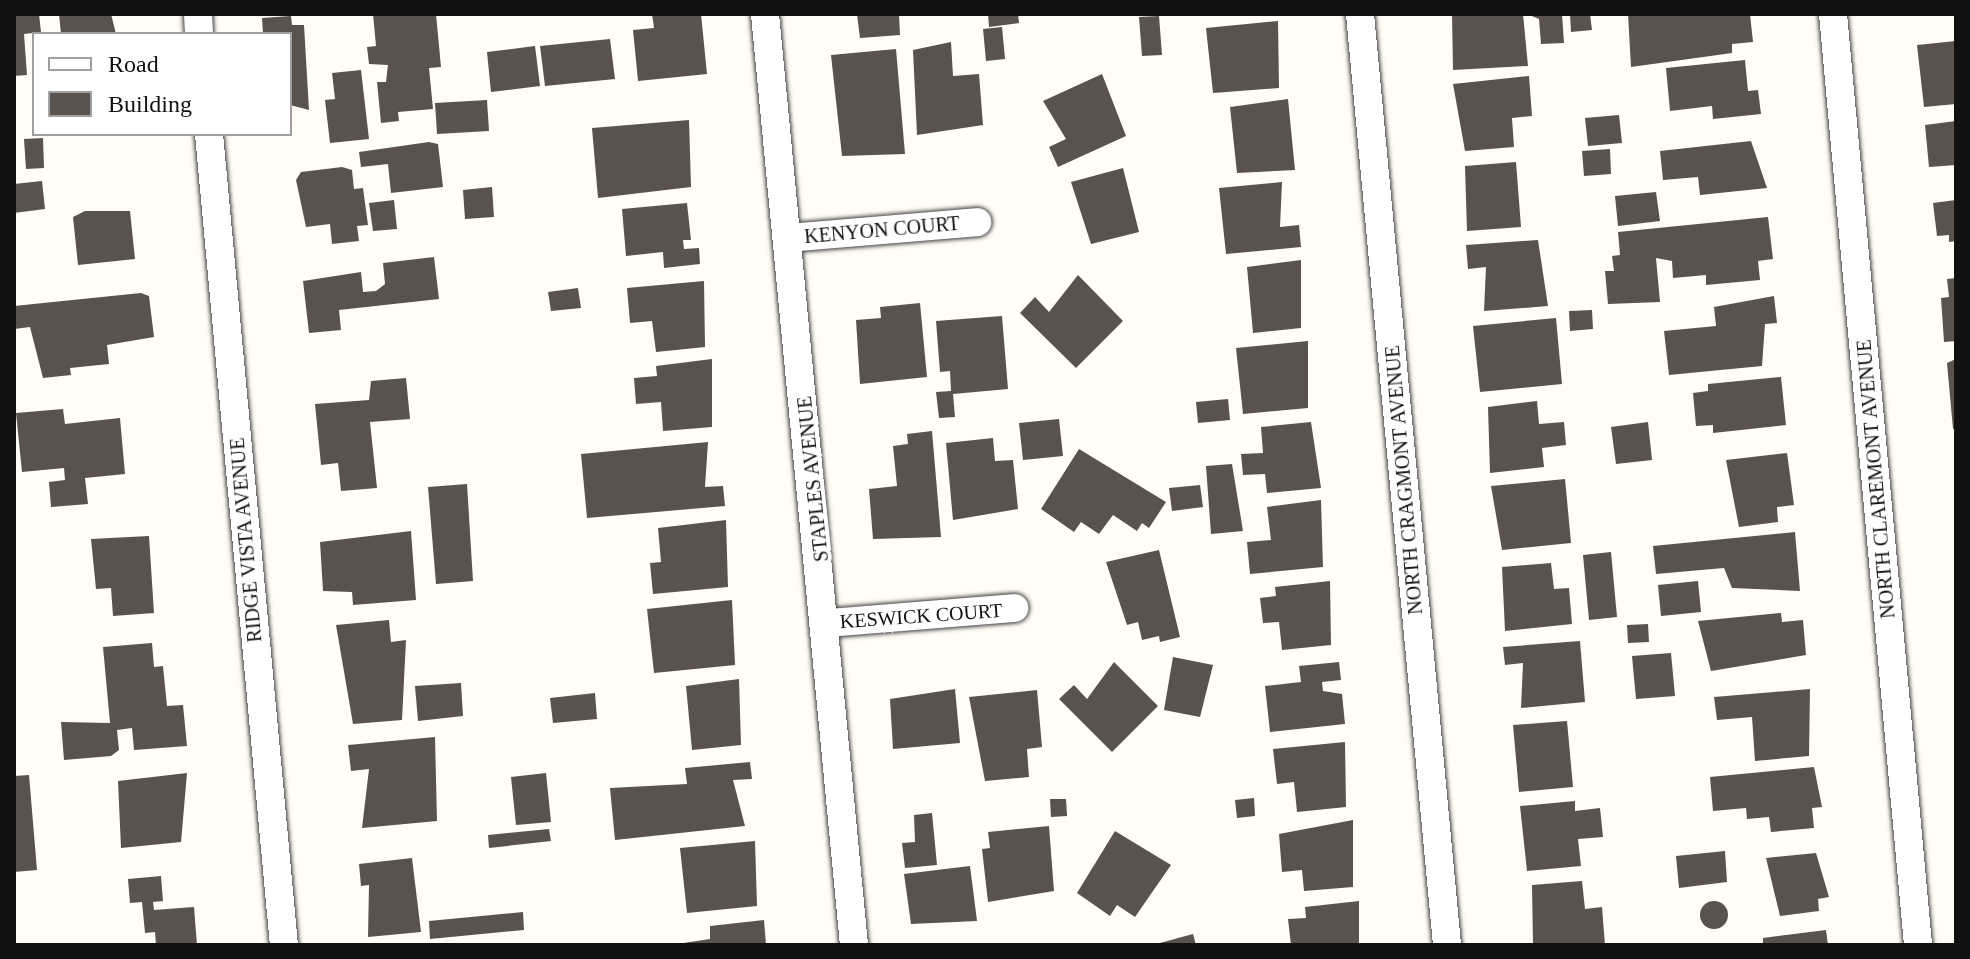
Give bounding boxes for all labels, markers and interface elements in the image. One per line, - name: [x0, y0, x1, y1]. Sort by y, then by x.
- legend: [32, 32, 292, 136]
- text: Road: [108, 51, 159, 77]
- text: Building: [108, 91, 192, 117]
- street label: KENYON COURT: [803, 211, 961, 249]
- street label: NORTH CLAREMONT AVENUE: [1852, 338, 1900, 620]
- street label: NORTH CRAGMONT AVENUE: [1380, 344, 1428, 616]
- street label: STAPLES AVENUE: [792, 394, 834, 564]
- street label: RIDGE VISTA AVENUE: [225, 435, 267, 645]
- street label: KESWICK COURT: [839, 598, 1003, 634]

